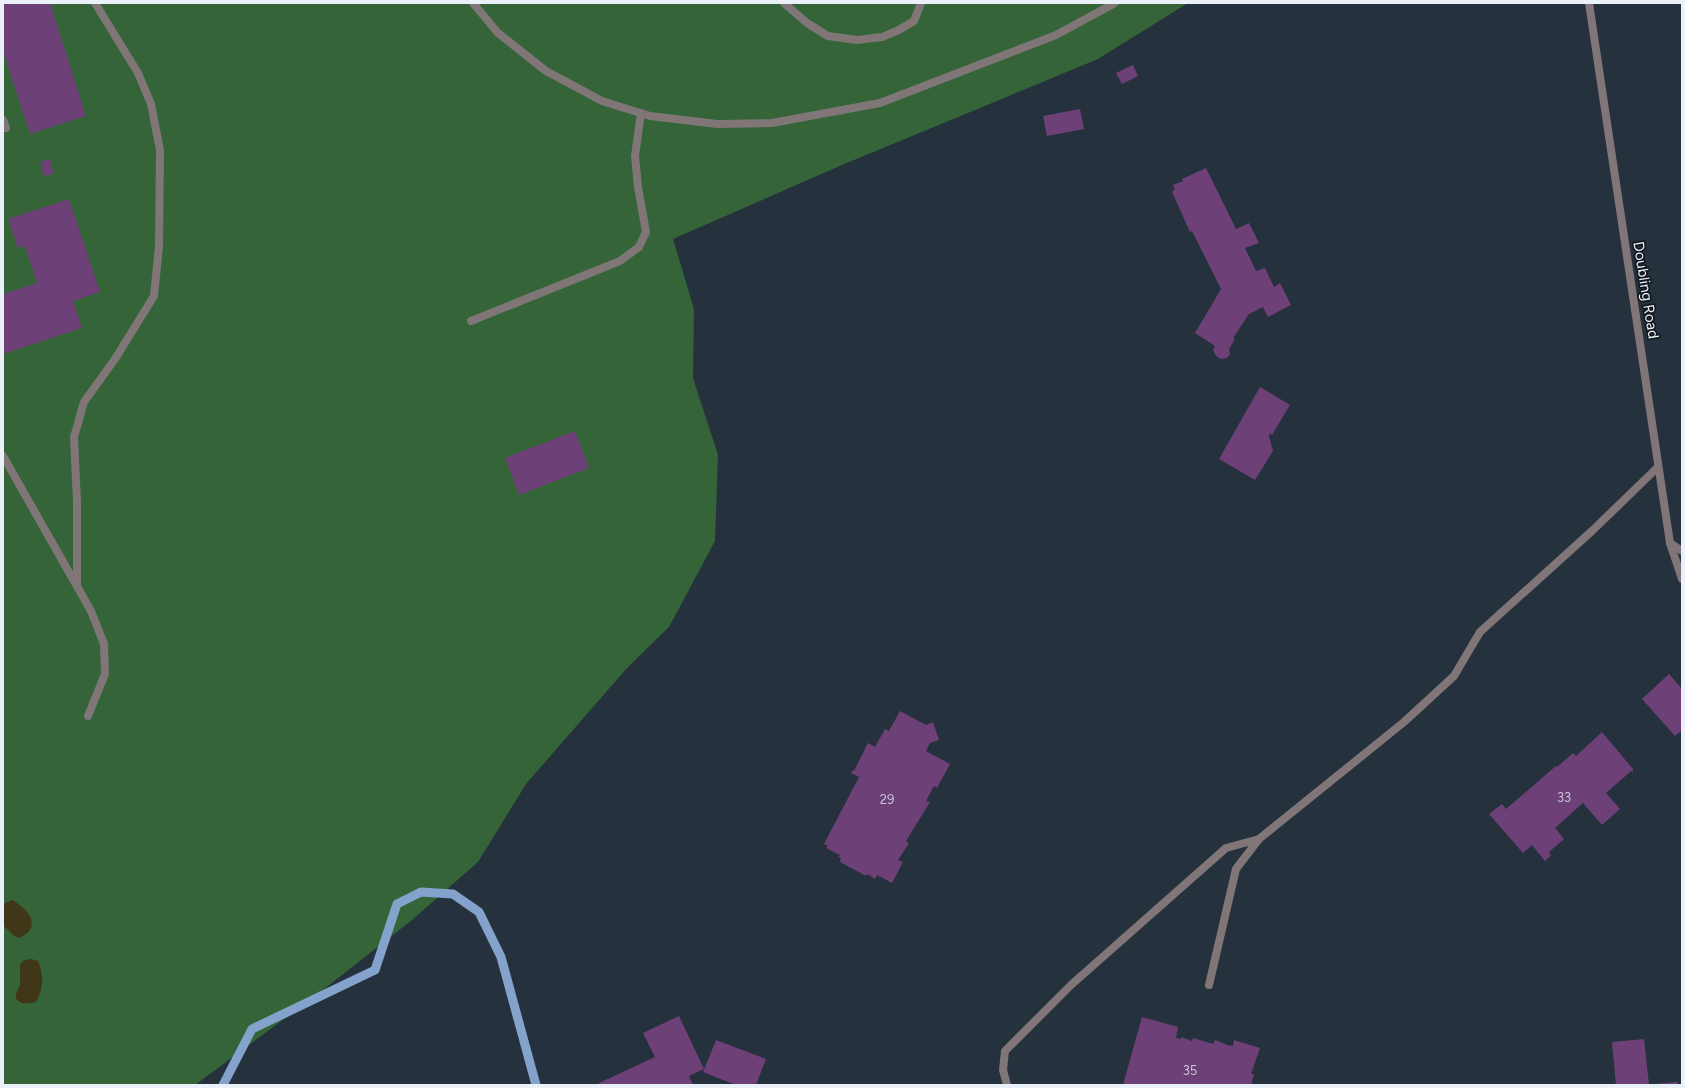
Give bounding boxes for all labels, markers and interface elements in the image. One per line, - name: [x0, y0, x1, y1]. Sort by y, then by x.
- street label: Doubling Road: [1629, 240, 1663, 340]
- house number: 33: [1557, 790, 1571, 805]
- house number: 29: [880, 792, 894, 807]
- house number: 35: [1183, 1063, 1197, 1078]

